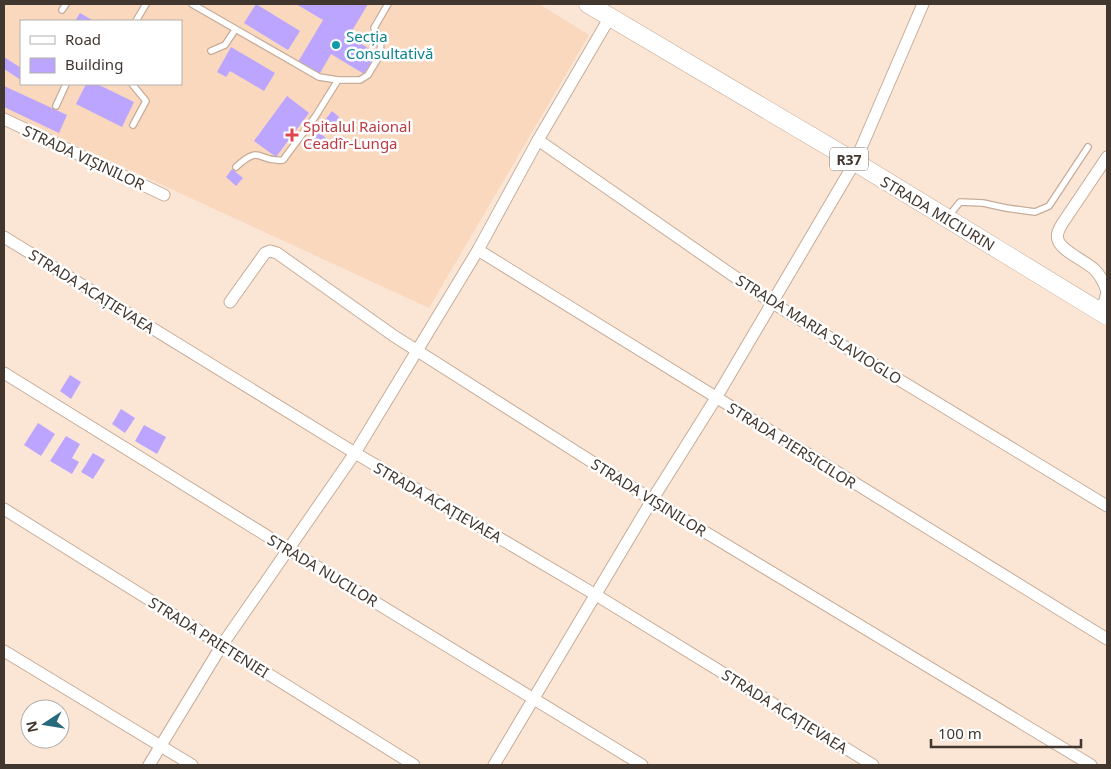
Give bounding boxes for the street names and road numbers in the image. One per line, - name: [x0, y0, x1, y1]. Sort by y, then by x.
- street label: STRADA VIȘINILOR: [20, 120, 149, 194]
- road number: R37: [830, 148, 868, 170]
- street label: STRADA MICIURIN: [877, 171, 999, 255]
- street label: STRADA ACAȚIEVAEA: [25, 244, 159, 338]
- street label: STRADA MARIA SLAVIOGLO: [732, 270, 906, 388]
- street label: STRADA PIERSICILOR: [724, 397, 861, 493]
- street label: STRADA VIȘINILOR: [588, 454, 711, 541]
- street label: STRADA ACAȚIEVAEA: [370, 457, 506, 547]
- street label: STRADA NUCILOR: [264, 529, 382, 611]
- street label: STRADA PRIETENIEI: [145, 592, 273, 682]
- street label: STRADA ACAȚIEVAEA: [718, 664, 852, 758]

